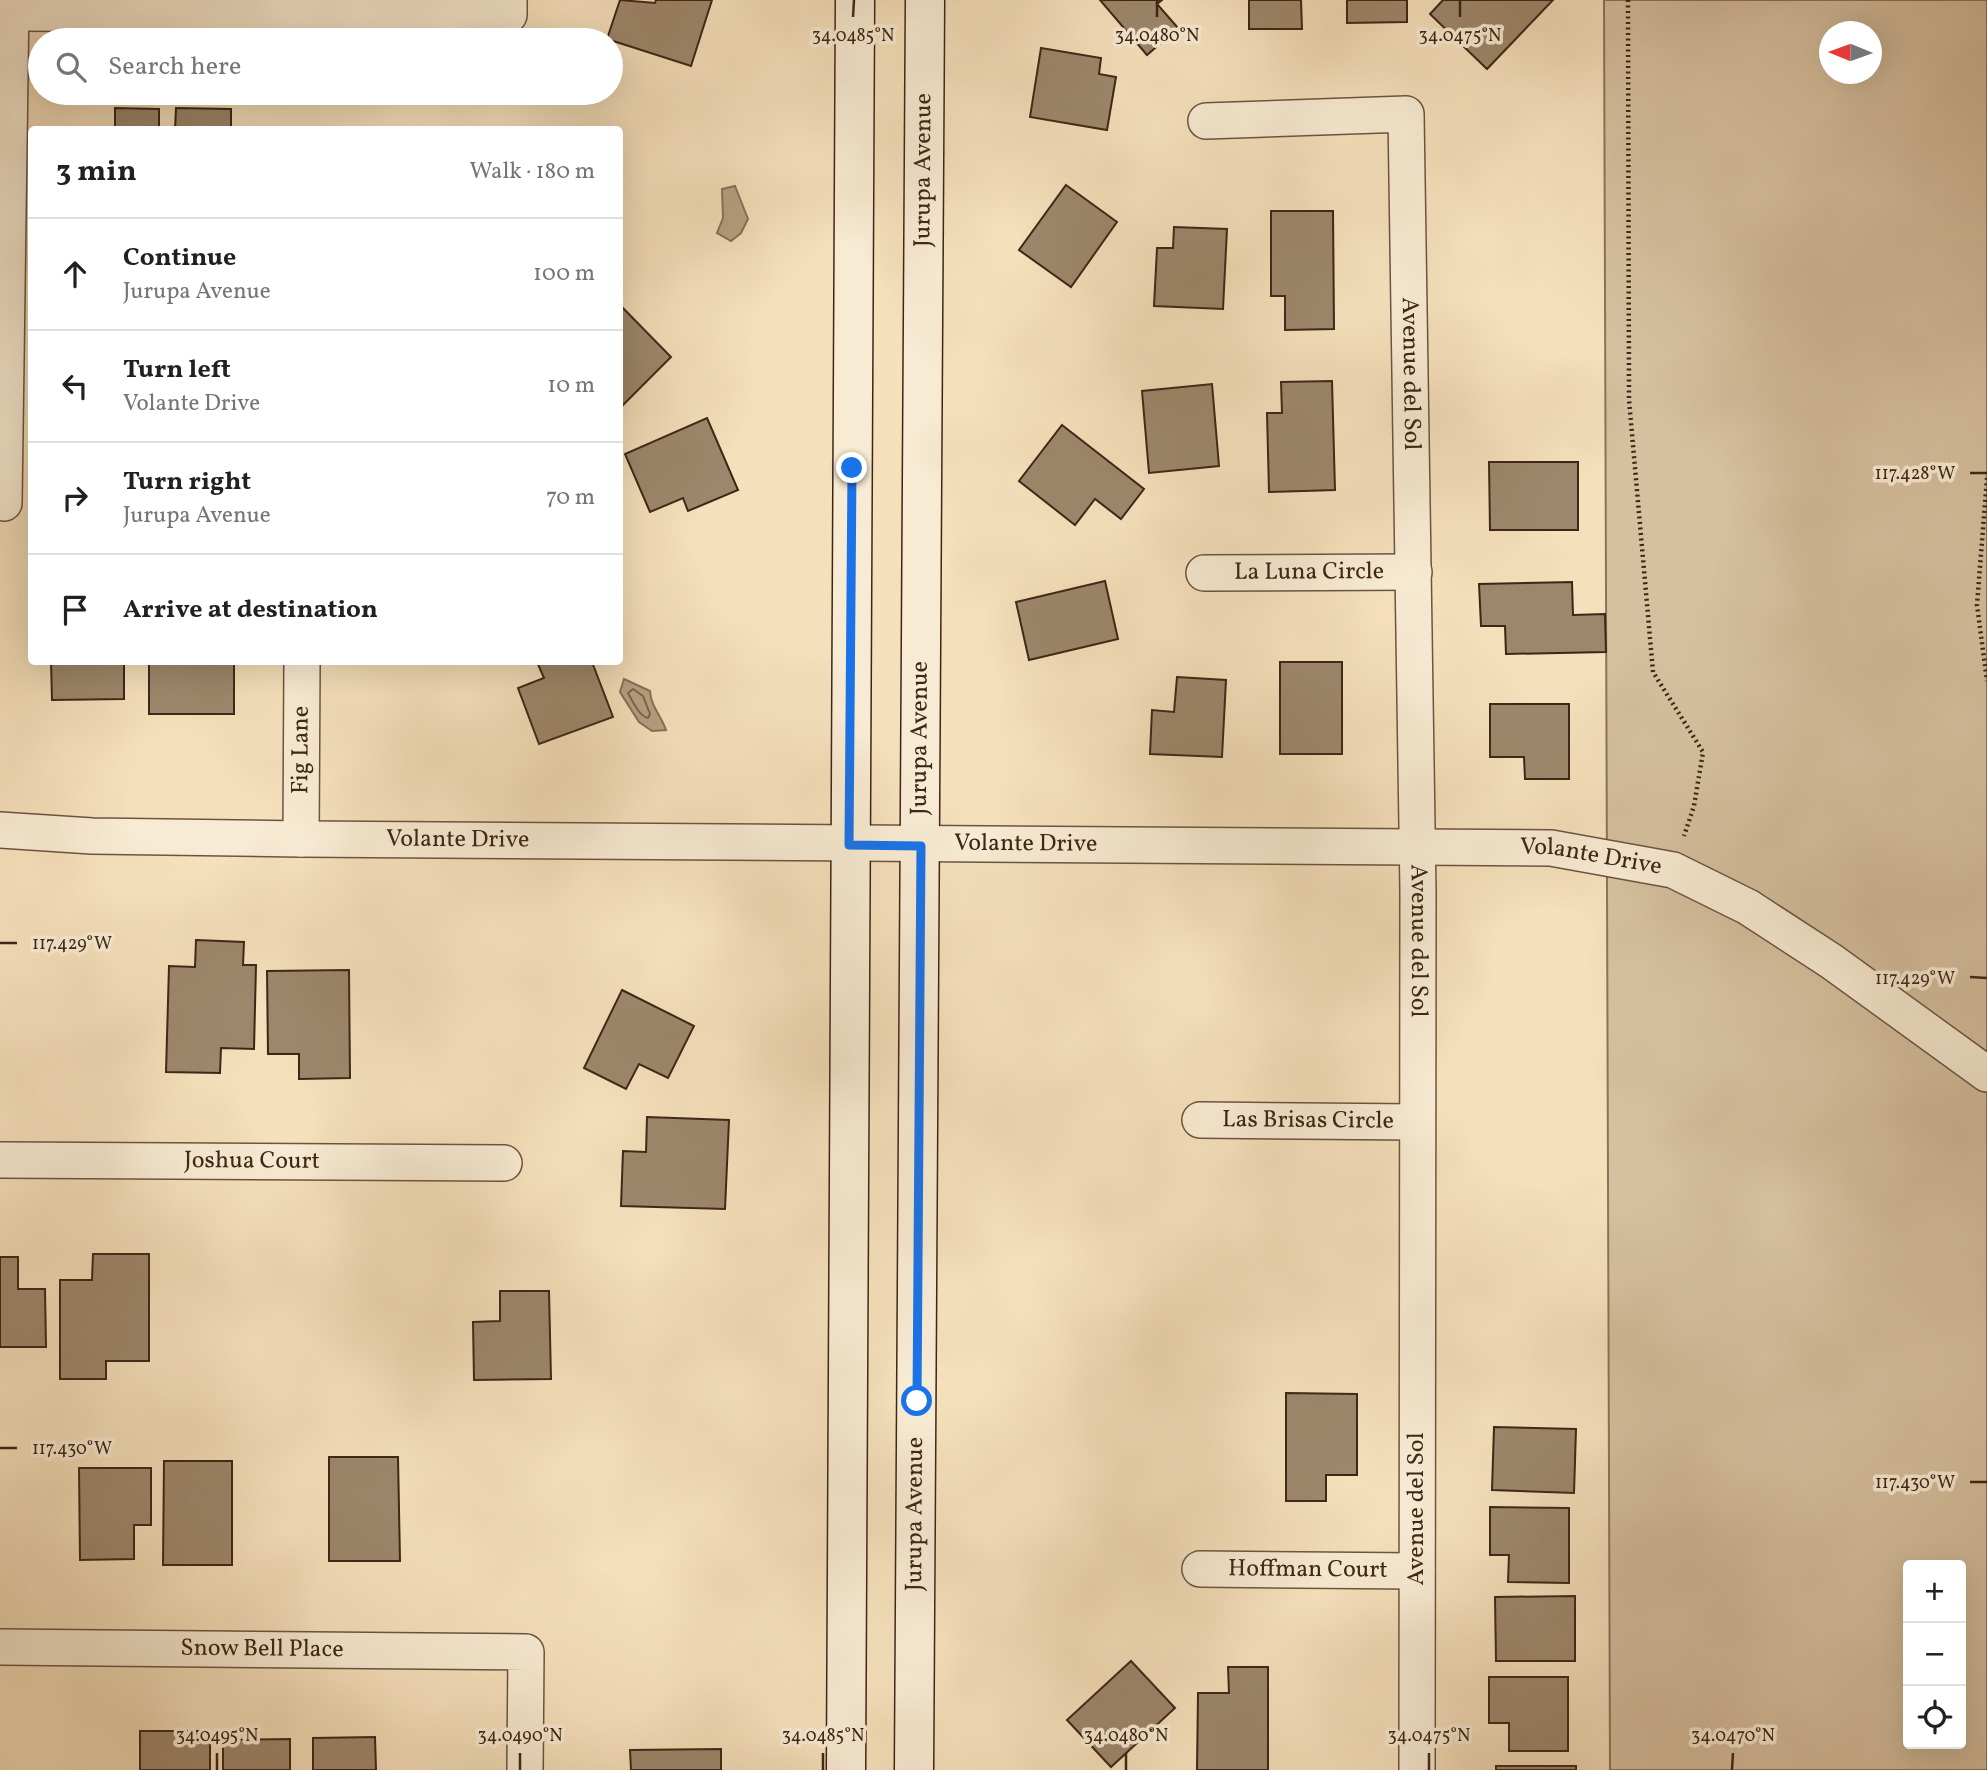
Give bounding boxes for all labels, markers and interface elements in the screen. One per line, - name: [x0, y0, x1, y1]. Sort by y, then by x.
- north arrow: [1819, 21, 1882, 84]
- text: 34.0485°N: [812, 24, 894, 49]
- text: 34.0480°N: [1115, 24, 1199, 49]
- text: 34.0475°N: [1419, 24, 1501, 49]
- search box: [28, 28, 623, 105]
- icon: search: [52, 48, 90, 86]
- text: Search here: [108, 49, 241, 85]
- street label: Jurupa Avenue: [906, 93, 941, 247]
- text: 3 min: [56, 151, 137, 193]
- text: Walk · 180 m: [470, 156, 595, 188]
- text: Continue: [123, 240, 236, 276]
- icon: ahead: [56, 255, 94, 293]
- text: 100 m: [533, 258, 595, 290]
- text: Jurupa Avenue: [123, 276, 271, 308]
- street label: Avenue del Sol: [1392, 297, 1428, 451]
- text: Turn left: [123, 352, 231, 388]
- icon: left: [56, 367, 94, 405]
- text: 10 m: [547, 370, 595, 402]
- text: Volante Drive: [123, 388, 260, 420]
- route end: [836, 452, 867, 483]
- text: 117.428°W: [1875, 462, 1955, 487]
- text: Turn right: [123, 464, 251, 500]
- icon: right: [56, 479, 94, 517]
- text: 70 m: [546, 482, 595, 514]
- text: Jurupa Avenue: [123, 500, 271, 532]
- street label: La Luna Circle: [1234, 555, 1384, 590]
- icon: arrive: [56, 591, 94, 629]
- text: Arrive at destination: [123, 592, 378, 628]
- street label: Jurupa Avenue: [903, 661, 938, 815]
- street label: Fig Lane: [284, 706, 319, 794]
- street label: Volante Drive: [386, 823, 530, 858]
- street label: Volante Drive: [954, 827, 1098, 862]
- street label: Volante Drive: [1520, 831, 1665, 885]
- street label: Avenue del Sol: [1401, 864, 1435, 1017]
- text: 117.429°W: [32, 932, 112, 957]
- text: 117.429°W: [1875, 967, 1955, 992]
- street label: Las Brisas Circle: [1222, 1103, 1394, 1139]
- street label: Joshua Court: [184, 1144, 320, 1179]
- route start: [901, 1385, 932, 1416]
- street label: Avenue del Sol: [1400, 1432, 1434, 1586]
- text: 117.430°W: [32, 1437, 112, 1462]
- street label: Jurupa Avenue: [898, 1437, 933, 1591]
- text: 117.430°W: [1875, 1471, 1955, 1496]
- street label: Hoffman Court: [1228, 1552, 1388, 1588]
- map controls: [1903, 1560, 1966, 1749]
- button: +: [1903, 1560, 1966, 1623]
- button: −: [1903, 1623, 1966, 1686]
- street label: Snow Bell Place: [180, 1632, 344, 1667]
- button: locate: [1903, 1686, 1966, 1749]
- text: 34.0495°N: [176, 1724, 258, 1749]
- text: 34.0490°N: [477, 1724, 563, 1749]
- text: 34.0485°N: [782, 1724, 864, 1749]
- text: 34.0480°N: [1084, 1724, 1168, 1749]
- text: 34.0475°N: [1388, 1724, 1470, 1749]
- text: 34.0470°N: [1691, 1724, 1775, 1749]

